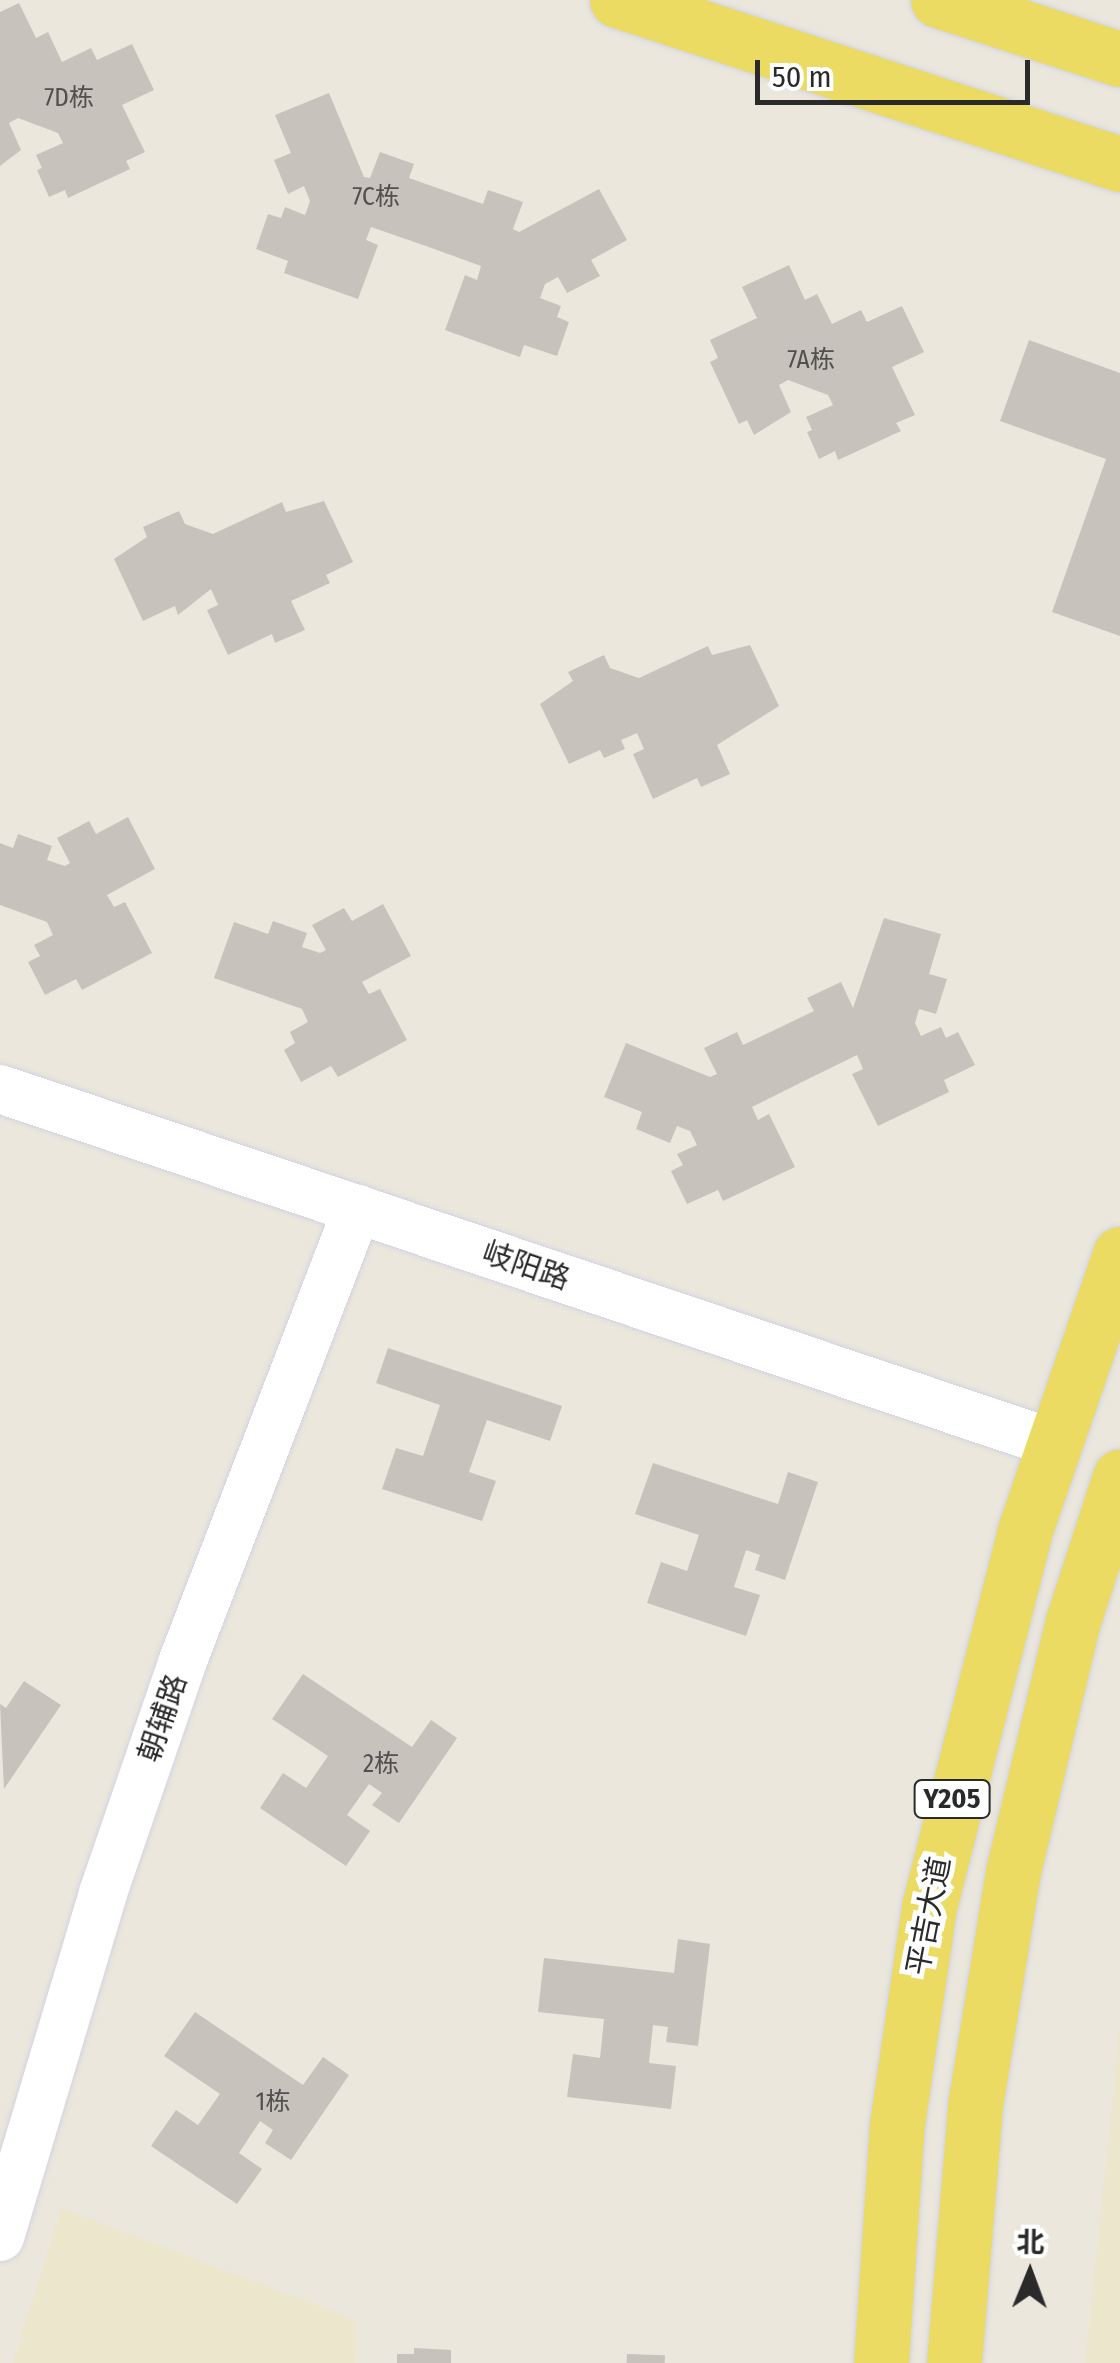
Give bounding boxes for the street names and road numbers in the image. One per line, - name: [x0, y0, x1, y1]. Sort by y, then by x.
- street label: 岐阳路: [478, 1234, 574, 1298]
- street label: 朝辅路: [131, 1670, 195, 1766]
- road number: Y205: [912, 1776, 992, 1822]
- street label: 平吉大道: [900, 1854, 958, 1978]

